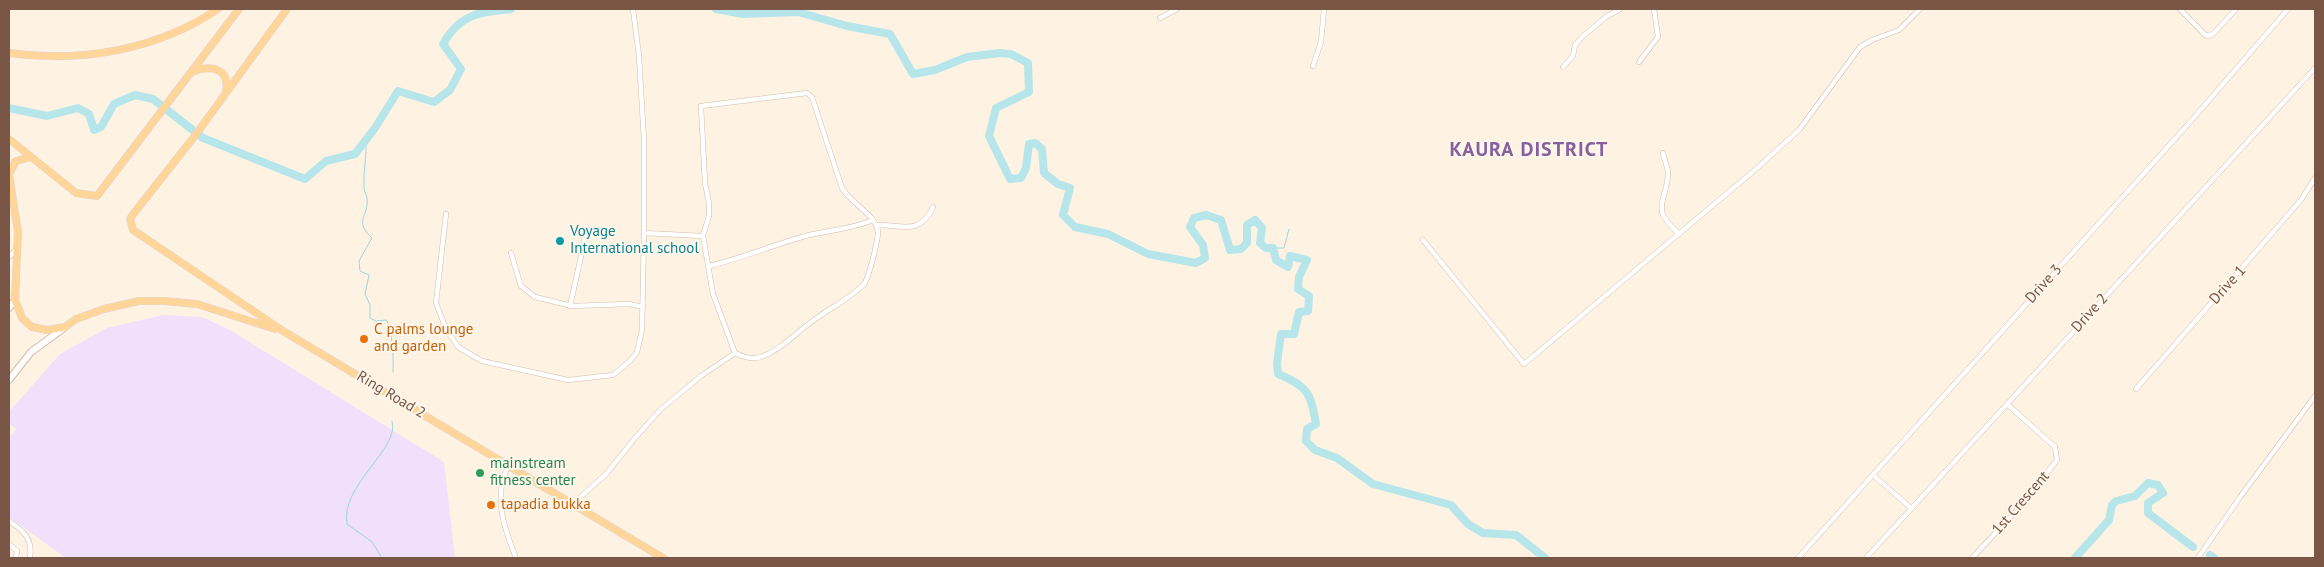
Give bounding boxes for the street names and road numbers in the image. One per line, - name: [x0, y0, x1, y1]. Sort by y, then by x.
- street label: Drive 3: [2022, 261, 2066, 307]
- street label: Drive 1: [2206, 262, 2250, 308]
- street label: Drive 2: [2068, 290, 2112, 336]
- street label: Ring Road 2: [353, 367, 429, 423]
- street label: 1st Crescent: [1989, 468, 2053, 538]

